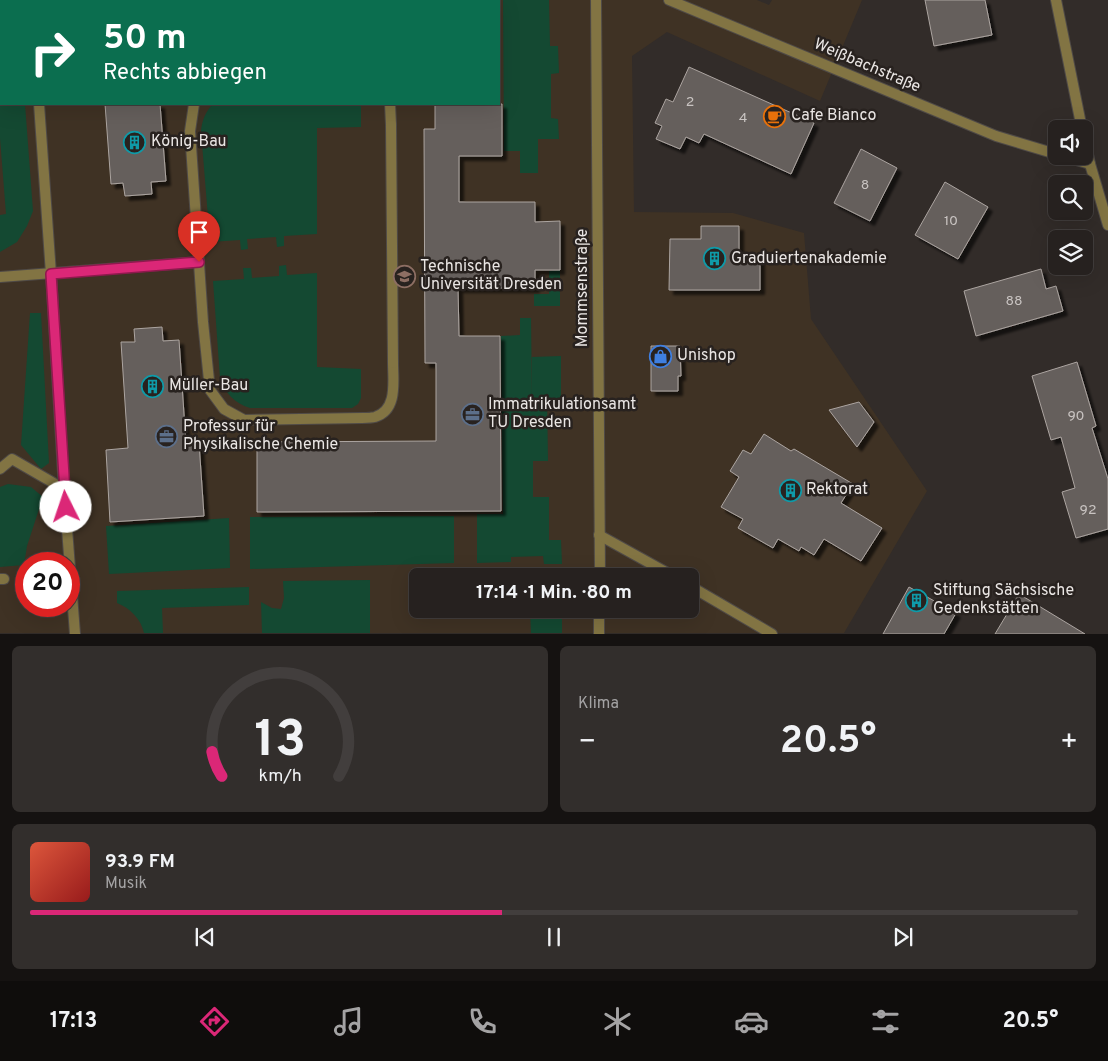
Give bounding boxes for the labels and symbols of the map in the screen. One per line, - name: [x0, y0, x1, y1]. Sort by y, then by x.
- street label: Weißbachstraße: [811, 34, 923, 98]
- house number: 2: [686, 94, 694, 111]
- cafe icon: Cafe Bianco: [763, 104, 787, 128]
- place label: Cafe Bianco: [791, 106, 877, 126]
- house number: 4: [739, 110, 747, 127]
- building icon: König-Bau: [123, 130, 147, 154]
- place label: König-Bau: [151, 132, 227, 152]
- house number: 8: [861, 177, 869, 194]
- pin: [178, 211, 220, 262]
- house number: 10: [944, 213, 958, 230]
- street label: Mommsenstraße: [573, 229, 593, 347]
- building icon: Graduiertenakademie: [703, 247, 727, 271]
- place label: Graduiertenakademie: [731, 249, 887, 269]
- place label: Technische Universität Dresden: [420, 257, 562, 295]
- school or university icon: Technische Universität Dresden: [392, 264, 416, 288]
- house number: 88: [1005, 293, 1023, 310]
- shop icon: Unishop: [649, 344, 673, 368]
- place label: Unishop: [677, 346, 736, 366]
- building icon: Müller-Bau: [141, 374, 165, 398]
- place label: Müller-Bau: [169, 376, 248, 396]
- place label: Immatrikulationsamt TU Dresden: [488, 395, 636, 433]
- office icon: Immatrikulationsamt TU Dresden: [460, 402, 484, 426]
- house number: 90: [1067, 408, 1085, 425]
- place label: Professur für Physikalische Chemie: [183, 417, 338, 455]
- office icon: Professur für Physikalische Chemie: [155, 424, 179, 448]
- building icon: Rektorat: [778, 478, 802, 502]
- position arrow: [39, 480, 91, 532]
- place label: Rektorat: [806, 480, 868, 500]
- house number: 92: [1080, 502, 1096, 519]
- speed limit sign: 20: [15, 552, 80, 617]
- place label: Stiftung Sächsische Gedenkstätten: [933, 581, 1074, 619]
- building icon: Stiftung Sächsische Gedenkstätten: [905, 588, 929, 612]

